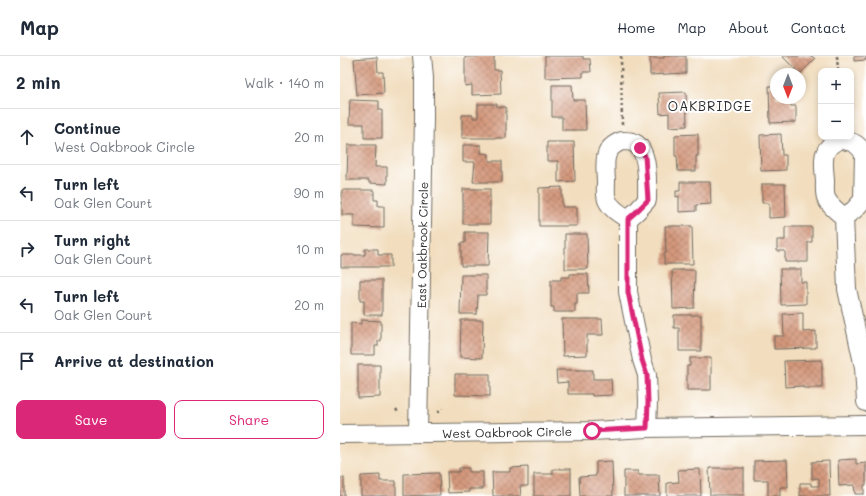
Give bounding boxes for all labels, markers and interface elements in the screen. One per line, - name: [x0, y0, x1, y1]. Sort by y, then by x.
- text: Map: [20, 15, 59, 40]
- text: Home: [617, 18, 655, 37]
- text: Map: [677, 18, 706, 37]
- text: About: [728, 18, 769, 37]
- text: Contact: [791, 18, 846, 37]
- north arrow: [770, 68, 806, 104]
- map controls: [818, 68, 854, 140]
- button: +: [818, 68, 854, 104]
- text: 2 min: [16, 71, 61, 93]
- text: Walk · 140 m: [244, 74, 324, 91]
- district label: OAKBRIDGE: [668, 97, 752, 114]
- button: −: [818, 104, 854, 140]
- text: Continue: [54, 118, 121, 138]
- icon: ahead: [16, 126, 38, 148]
- text: 20 m: [294, 128, 324, 145]
- text: West Oakbrook Circle: [54, 138, 195, 155]
- route end: [631, 139, 649, 157]
- text: Turn left: [54, 174, 119, 194]
- icon: left: [16, 182, 38, 204]
- street label: East Oakbrook Circle: [413, 182, 431, 308]
- text: 90 m: [294, 184, 324, 201]
- text: Oak Glen Court: [54, 194, 152, 211]
- text: Turn right: [54, 230, 131, 250]
- icon: right: [16, 238, 38, 260]
- text: 10 m: [296, 240, 324, 257]
- text: Oak Glen Court: [54, 250, 152, 267]
- text: Turn left: [54, 286, 119, 306]
- icon: left: [16, 294, 38, 316]
- text: 20 m: [294, 296, 324, 313]
- text: Oak Glen Court: [54, 306, 152, 323]
- icon: arrive: [16, 350, 38, 372]
- text: Arrive at destination: [54, 351, 214, 371]
- button: Save: [16, 400, 166, 439]
- button: Share: [174, 400, 324, 439]
- route start: [583, 422, 601, 440]
- street label: West Oakbrook Circle: [442, 423, 572, 441]

